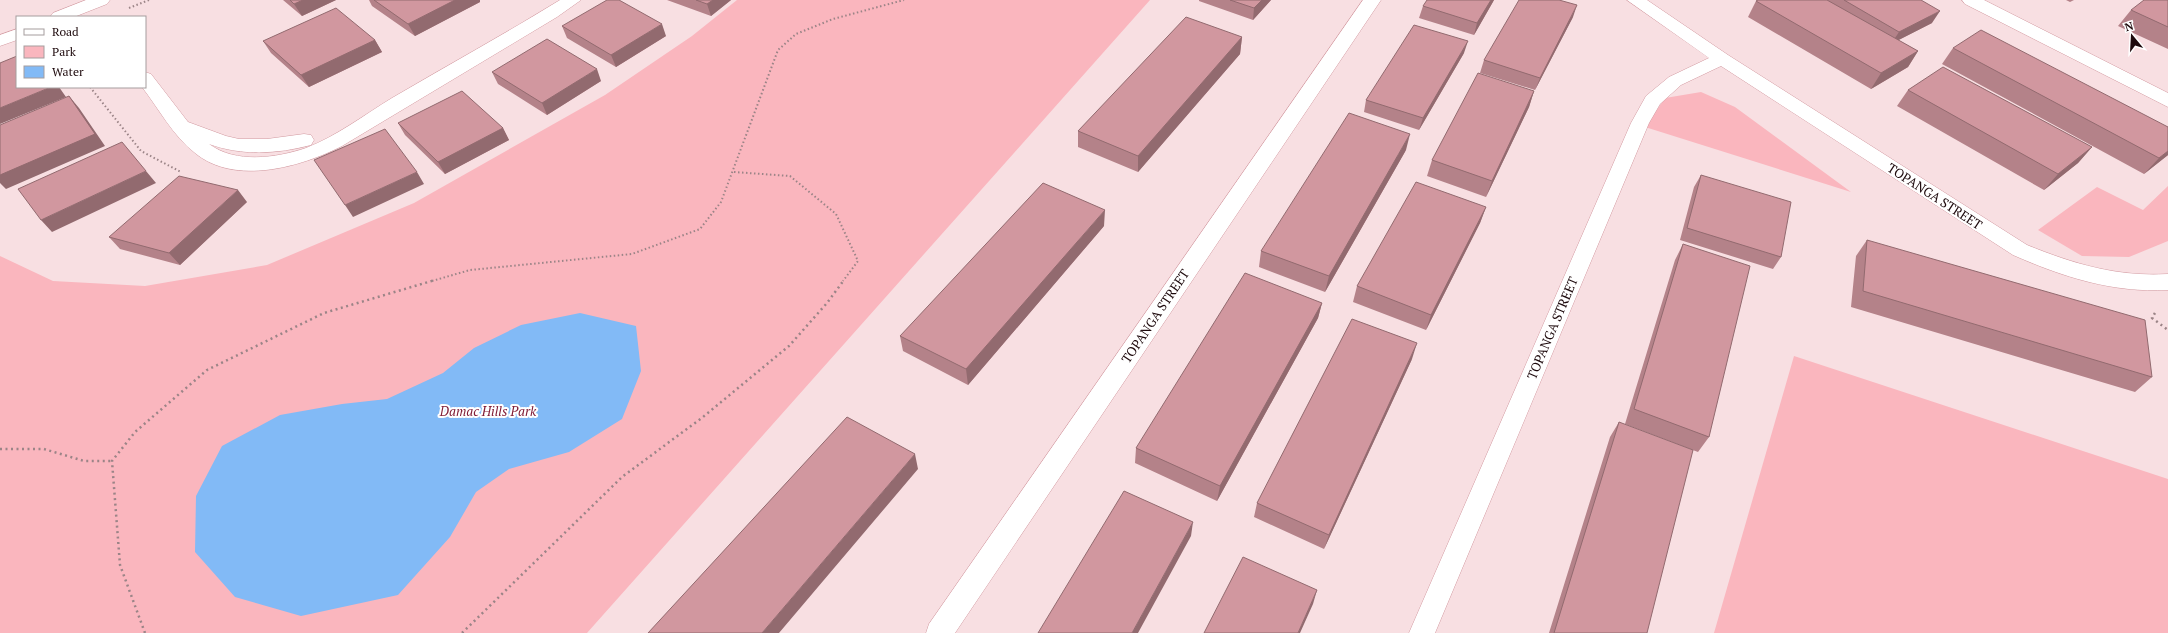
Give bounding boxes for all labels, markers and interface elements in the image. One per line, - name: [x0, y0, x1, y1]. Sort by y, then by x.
- legend: [16, 16, 146, 88]
- north arrow: [2112, 16, 2152, 56]
- text: N: [2123, 18, 2136, 34]
- text: Road: [52, 24, 79, 39]
- text: Park: [52, 44, 77, 59]
- text: Water: [52, 64, 84, 79]
- street label: TOPANGA STREET: [1884, 159, 1986, 233]
- street label: TOPANGA STREET: [1117, 265, 1193, 367]
- street label: TOPANGA STREET: [1522, 274, 1582, 382]
- park label: Damac Hills Park: [439, 402, 537, 420]

